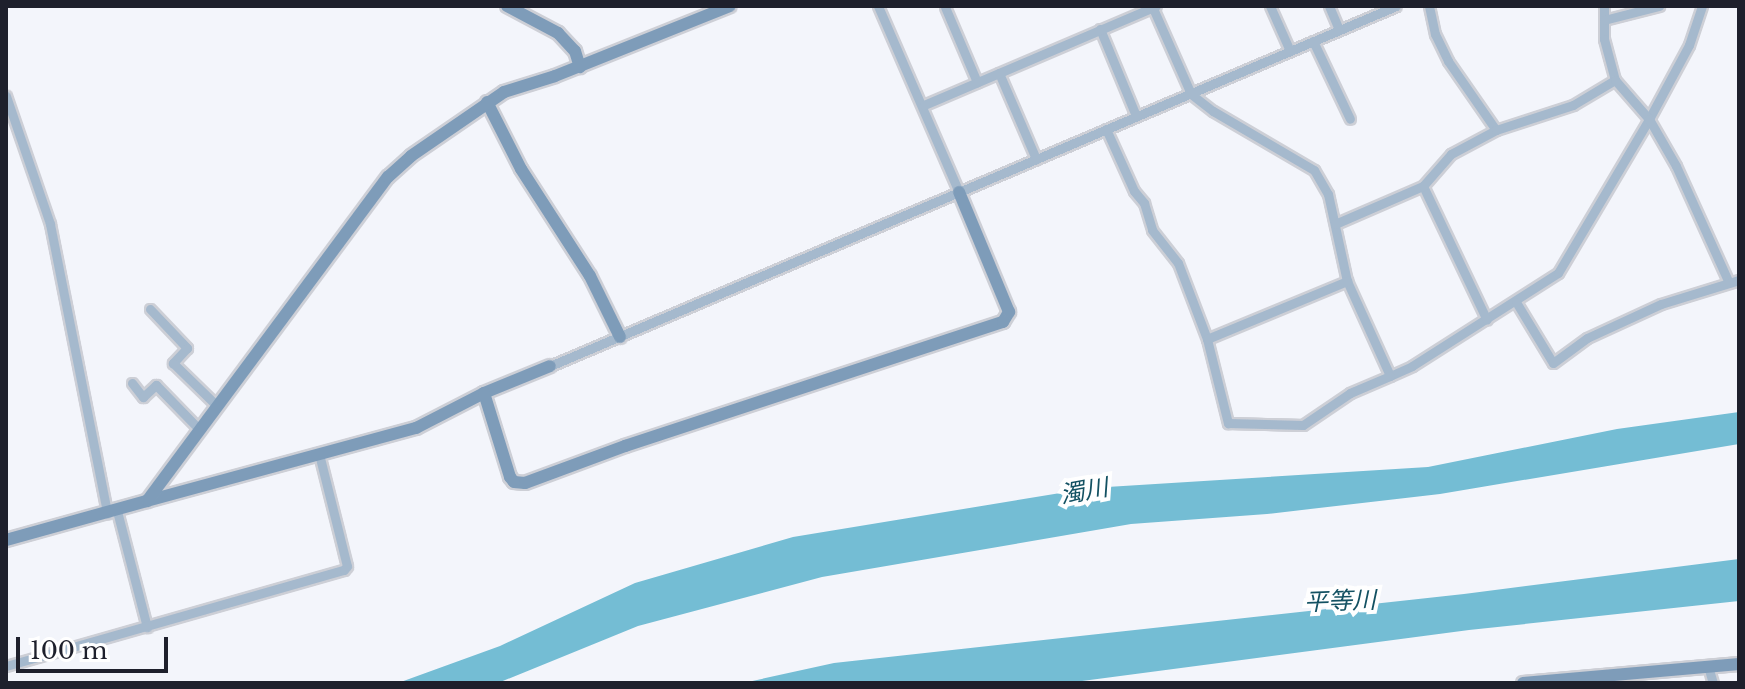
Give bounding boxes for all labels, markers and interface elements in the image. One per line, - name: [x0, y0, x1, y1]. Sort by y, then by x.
- water label: 濁川: [1058, 473, 1110, 509]
- water label: 平等川: [1304, 585, 1376, 617]
- scale bar: [20, 621, 172, 671]
- text: 100 m: [30, 636, 108, 665]

